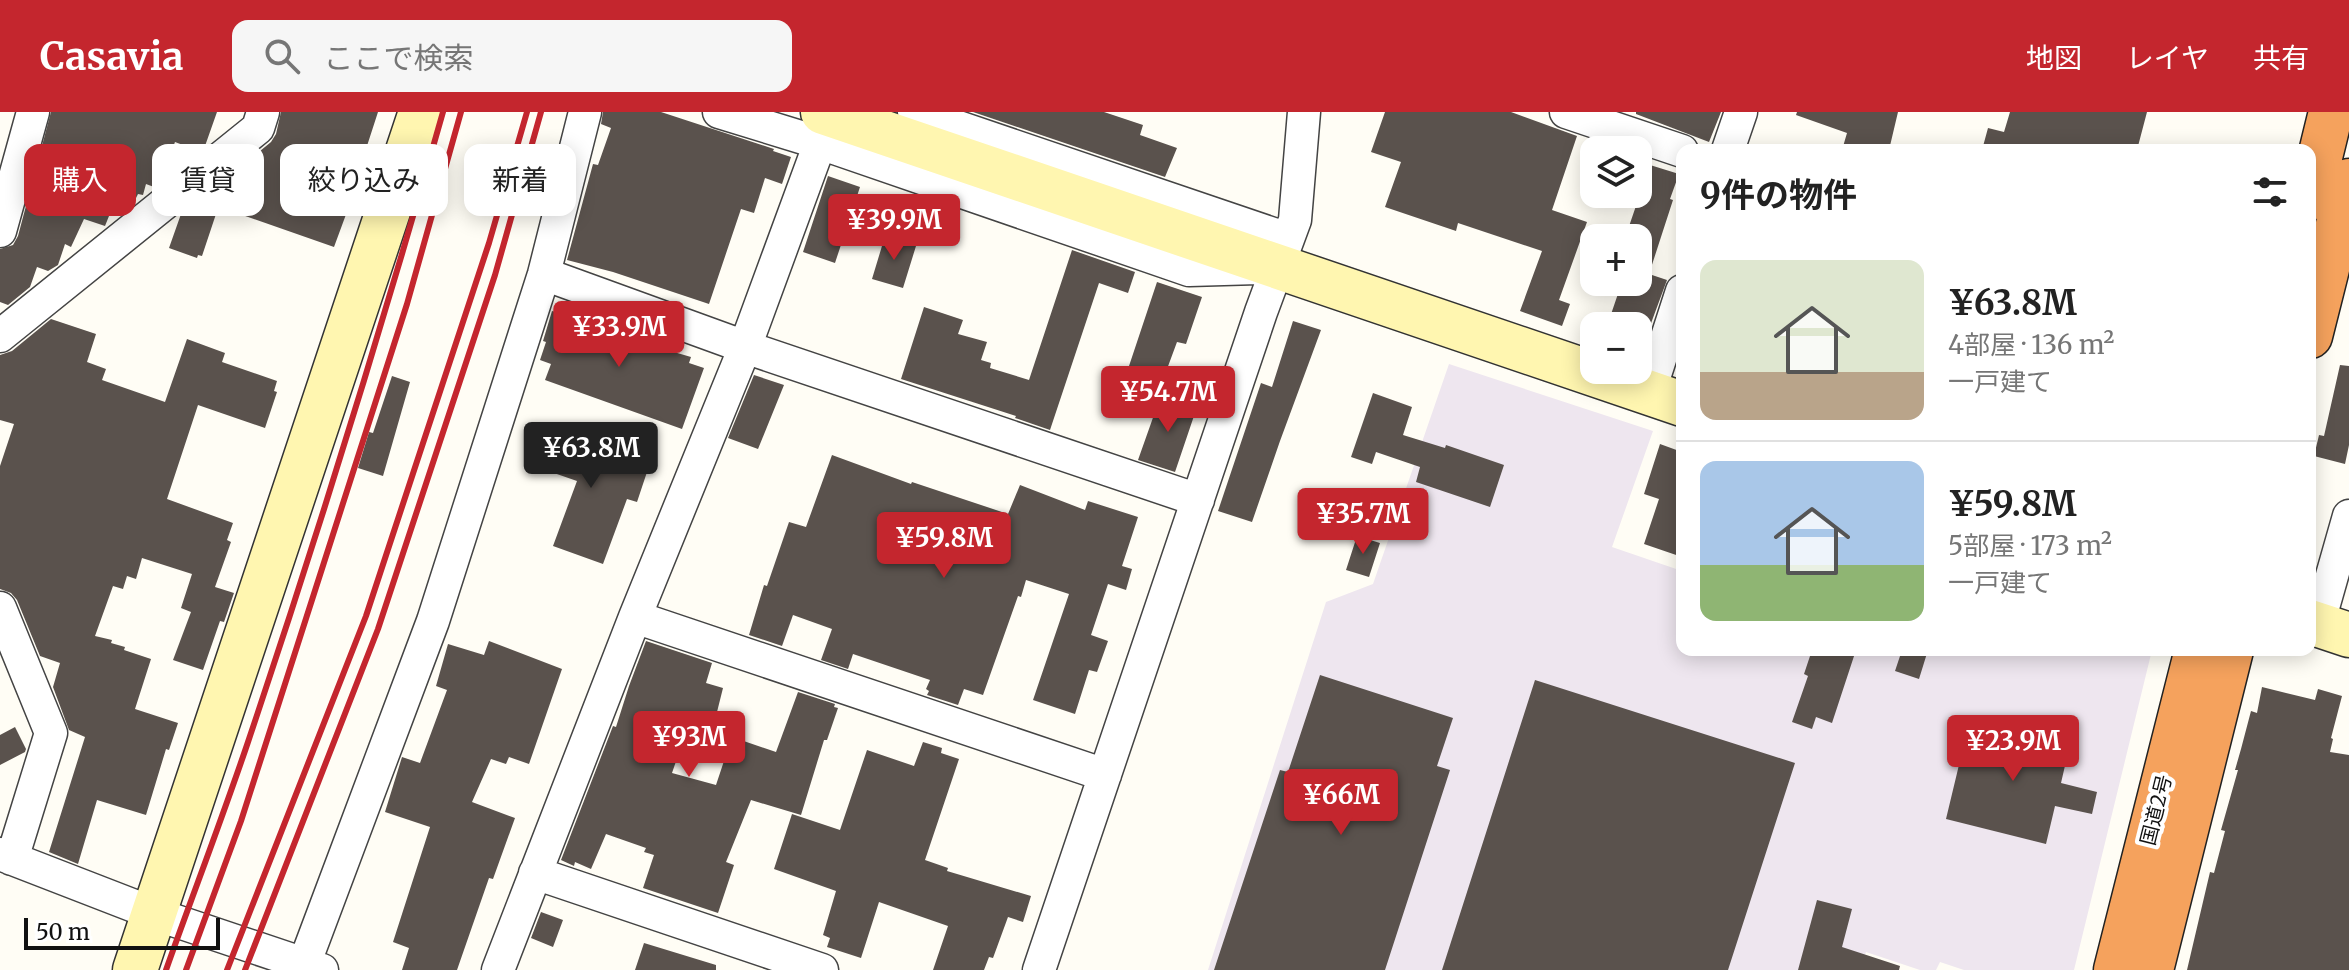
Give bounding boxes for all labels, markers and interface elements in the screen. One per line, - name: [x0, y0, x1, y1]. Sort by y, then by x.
- search box: [232, 20, 792, 92]
- text: Casavia: [40, 33, 184, 80]
- icon: search: [260, 34, 304, 78]
- text: ここで検索: [324, 39, 474, 77]
- text: 地図: [2026, 40, 2082, 76]
- text: レイヤ: [2126, 40, 2209, 76]
- text: 共有: [2253, 40, 2309, 76]
- map controls: [1580, 136, 1652, 384]
- button: layers: [1580, 136, 1652, 208]
- chip: 購入: [24, 144, 136, 216]
- chip: 賃貸: [152, 144, 264, 216]
- chip: 絞り込み: [280, 144, 448, 216]
- chip: 新着: [464, 144, 576, 216]
- icon: filters: [2248, 170, 2292, 214]
- text: 9件の物件: [1700, 174, 1857, 216]
- pin: ¥39.9M: [829, 194, 959, 262]
- text: ¥39.9M: [846, 203, 942, 236]
- button: +: [1580, 224, 1652, 296]
- text: ¥63.8M: [1948, 282, 2077, 324]
- icon: home: [1764, 292, 1860, 388]
- pin: ¥33.9M: [554, 301, 684, 369]
- text: ¥33.9M: [571, 310, 667, 343]
- button: −: [1580, 312, 1652, 384]
- text: 4部屋 · 136 m²: [1948, 328, 2114, 361]
- text: 一戸建て: [1948, 365, 2052, 398]
- pin: ¥54.7M: [1103, 366, 1233, 434]
- text: ¥54.7M: [1119, 375, 1217, 408]
- pin: ¥63.8M: [526, 422, 656, 490]
- text: ¥63.8M: [542, 431, 640, 464]
- text: ¥59.8M: [1948, 483, 2077, 525]
- pin: ¥35.7M: [1298, 488, 1428, 556]
- icon: home: [1764, 493, 1860, 589]
- text: ¥35.7M: [1315, 497, 1411, 530]
- pin: ¥59.8M: [879, 512, 1009, 580]
- text: ¥59.8M: [895, 521, 993, 554]
- text: 5部屋 · 173 m²: [1948, 529, 2112, 562]
- text: 一戸建て: [1948, 566, 2052, 599]
- pin: ¥93M: [642, 711, 736, 779]
- pin: ¥23.9M: [1948, 715, 2078, 783]
- text: ¥93M: [651, 720, 727, 753]
- text: ¥23.9M: [1965, 724, 2061, 757]
- pin: ¥66M: [1294, 769, 1388, 837]
- street label: 国道2号: [2135, 772, 2176, 848]
- text: ¥66M: [1302, 778, 1380, 811]
- scale bar: [24, 914, 220, 950]
- text: 50 m: [36, 918, 90, 946]

